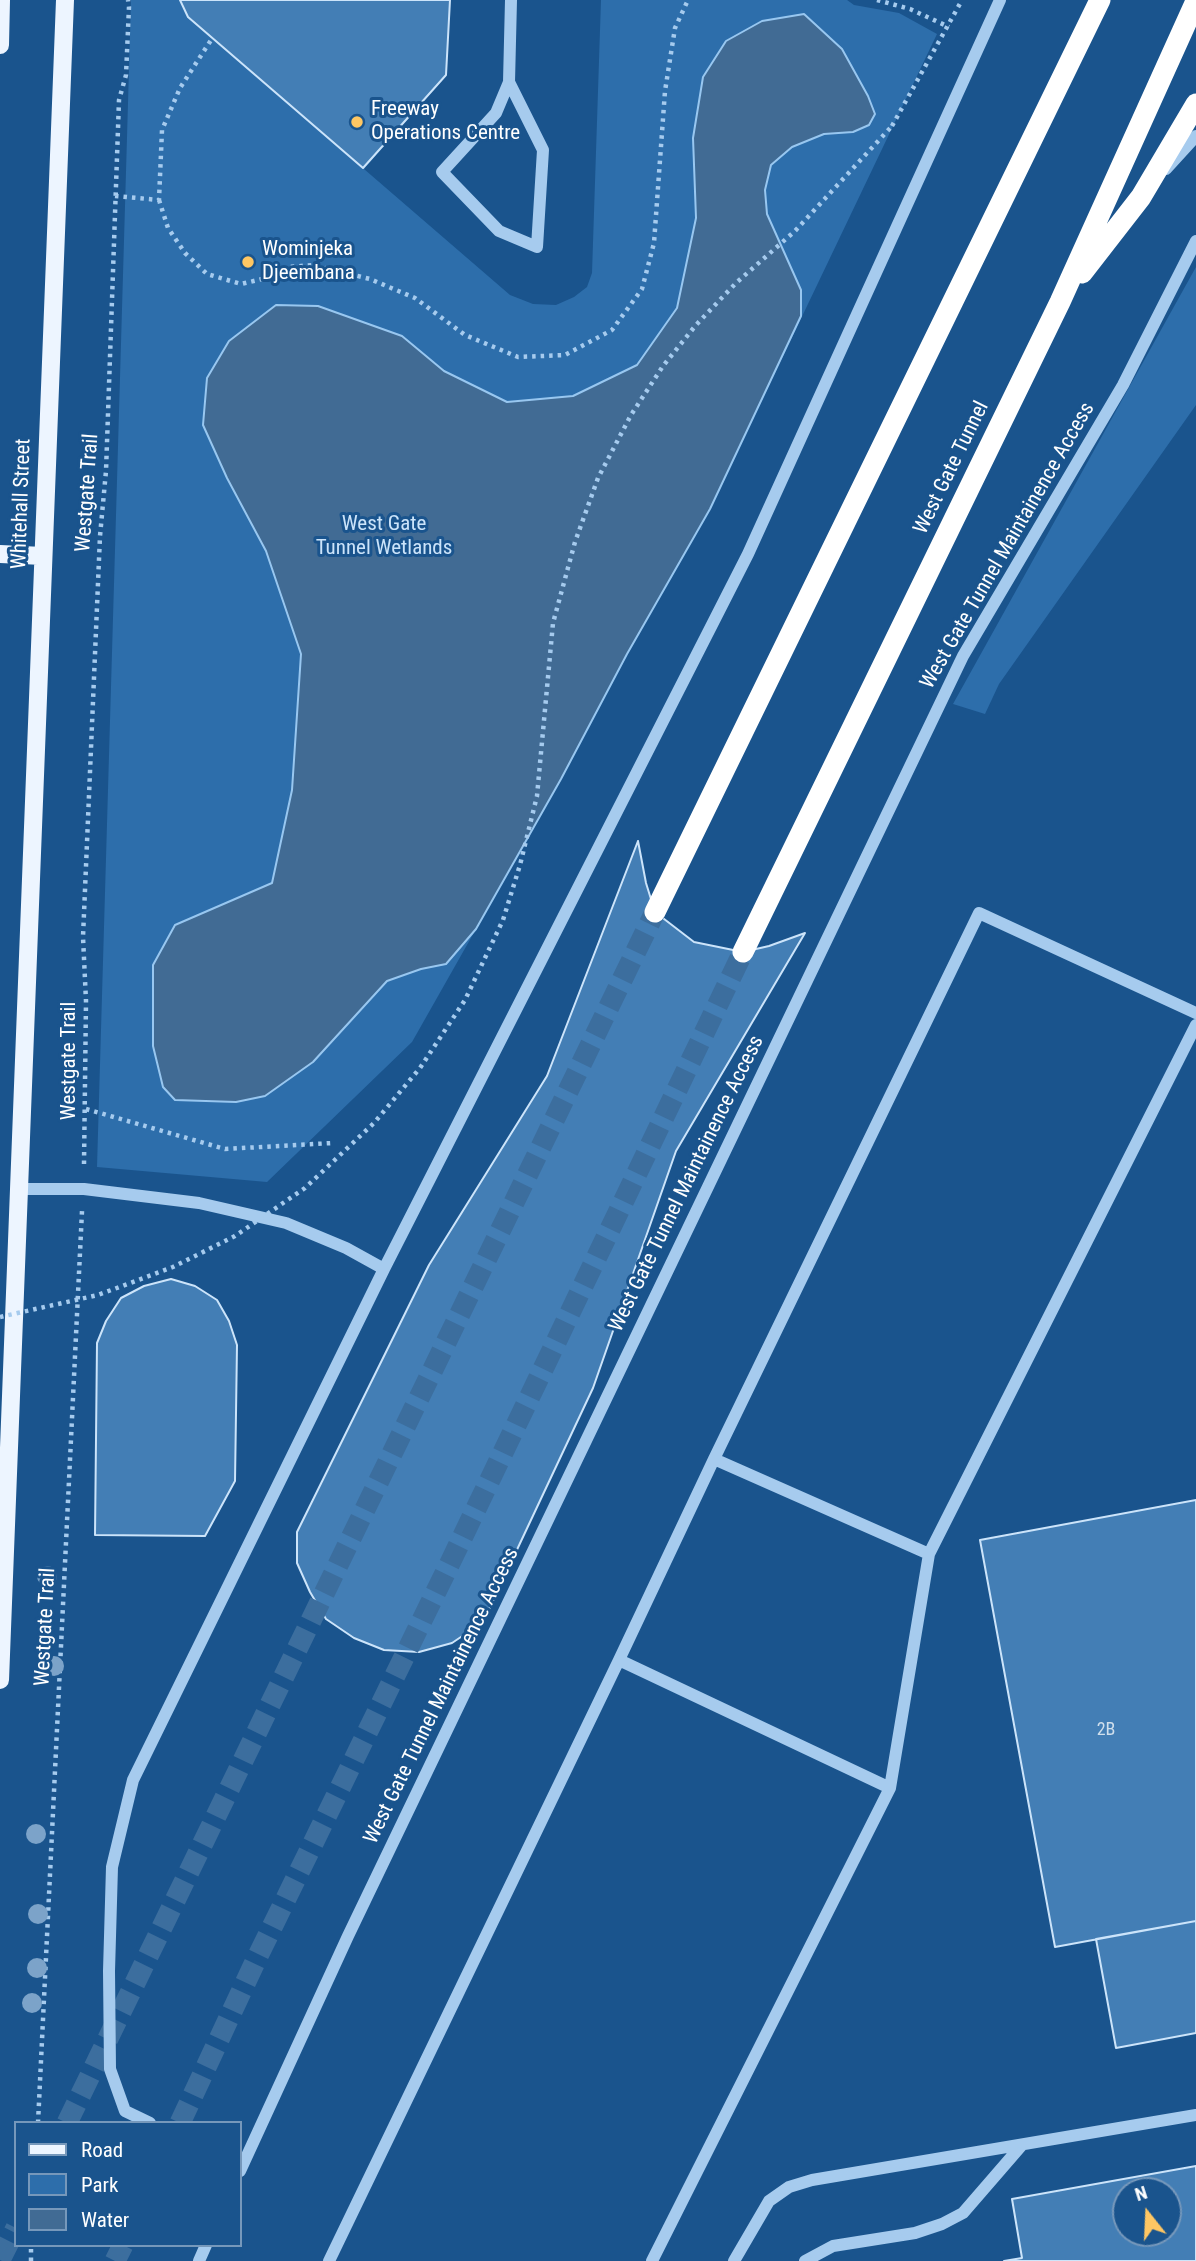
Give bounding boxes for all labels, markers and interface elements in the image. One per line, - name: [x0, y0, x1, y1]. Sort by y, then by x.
- place label: Freeway Operations Centre: [371, 97, 520, 147]
- marker: Freeway Operations Centre: [349, 114, 365, 130]
- place label: Wominjeka Djeembana: [262, 237, 355, 287]
- marker: Wominjeka Djeembana: [240, 254, 256, 270]
- street label: West Gate Tunnel: [909, 397, 995, 539]
- street label: West Gate Tunnel Maintainence Access: [915, 398, 1101, 694]
- street label: Westgate Trail: [71, 433, 105, 553]
- street label: Whitehall Street: [7, 438, 37, 570]
- park label: West Gate Tunnel Wetlands: [316, 512, 452, 562]
- street label: Westgate Trail: [57, 1002, 83, 1120]
- street label: West Gate Tunnel Maintainence Access: [604, 1032, 770, 1336]
- street label: West Gate Tunnel Maintainence Access: [359, 1544, 525, 1848]
- street label: Westgate Trail: [30, 1567, 62, 1687]
- house number: 2B: [1097, 1719, 1115, 1741]
- legend: [14, 2121, 242, 2247]
- text: Road: [81, 2138, 123, 2162]
- text: Park: [81, 2173, 118, 2197]
- north arrow: [1112, 2177, 1182, 2247]
- text: N: [1132, 2181, 1150, 2206]
- text: Water: [81, 2208, 129, 2232]

